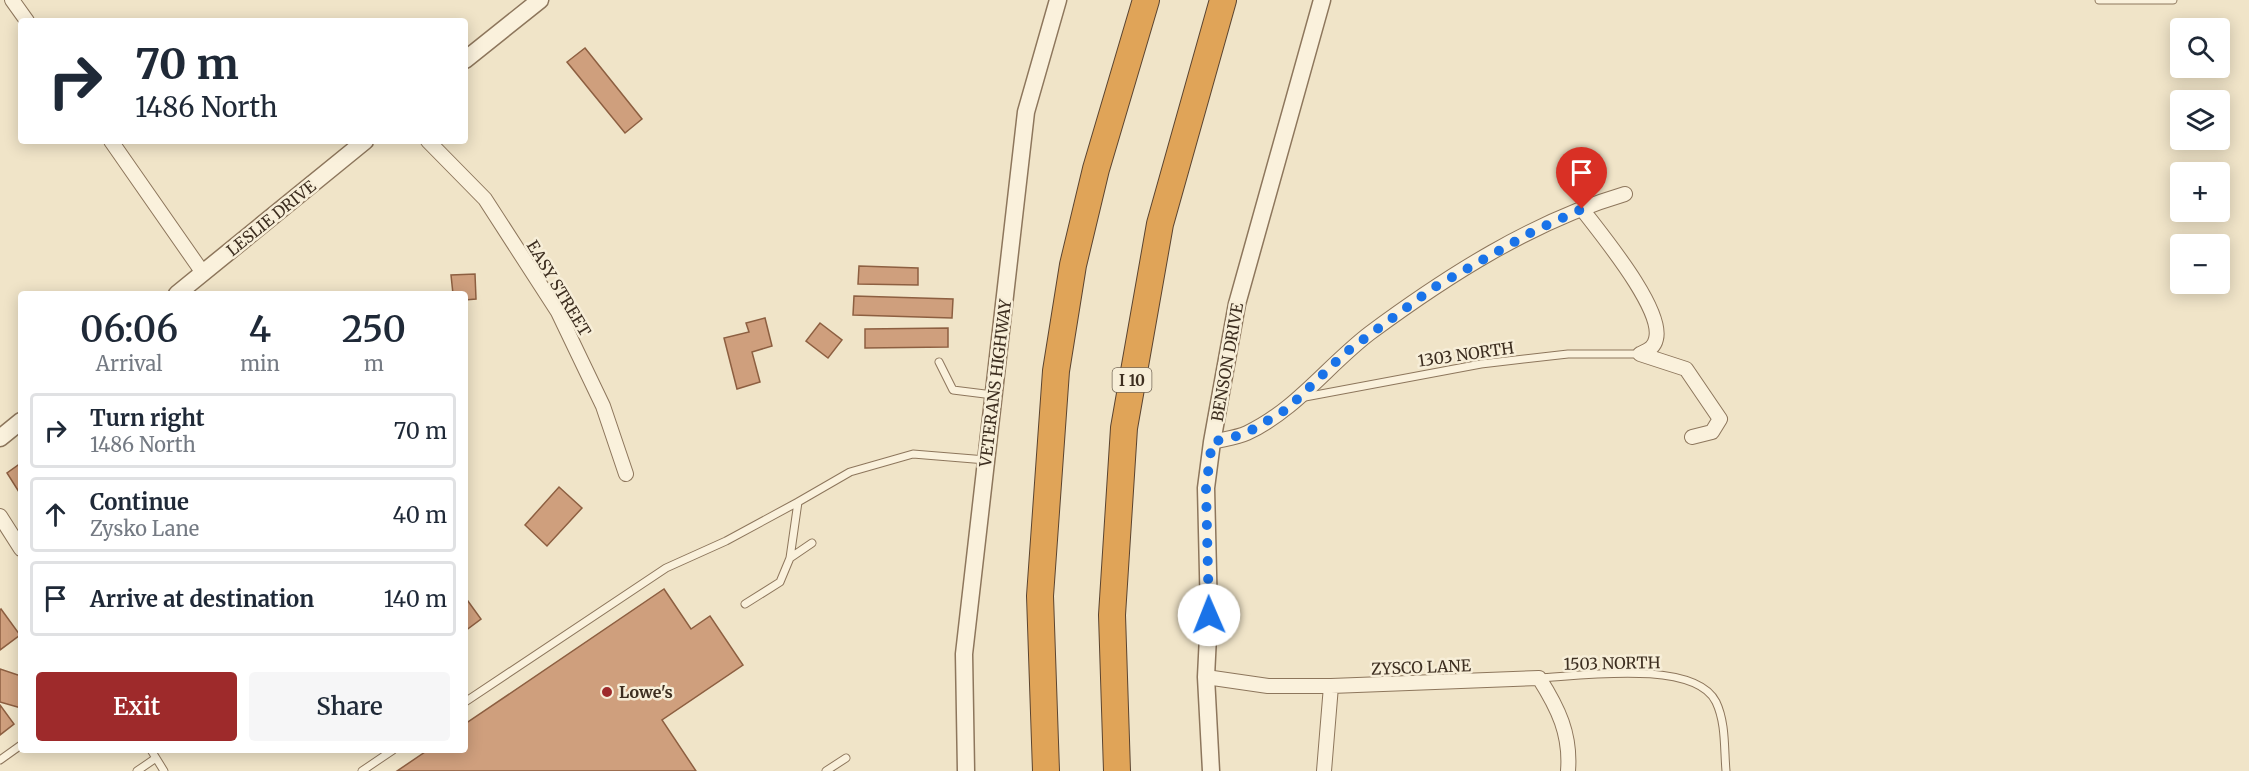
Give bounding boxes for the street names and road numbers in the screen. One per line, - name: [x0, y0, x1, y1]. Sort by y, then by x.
- street label: LESLIE DRIVE: [222, 175, 320, 260]
- street label: EASY STREET: [523, 236, 595, 340]
- street label: VETERANS HIGHWAY: [975, 297, 1015, 469]
- street label: BENSON DRIVE: [1207, 300, 1247, 423]
- street label: 1303 NORTH: [1417, 337, 1515, 371]
- road number: I 10: [1112, 368, 1152, 392]
- street label: 1503 NORTH: [1563, 652, 1661, 674]
- street label: ZYSCO LANE: [1371, 655, 1472, 679]

